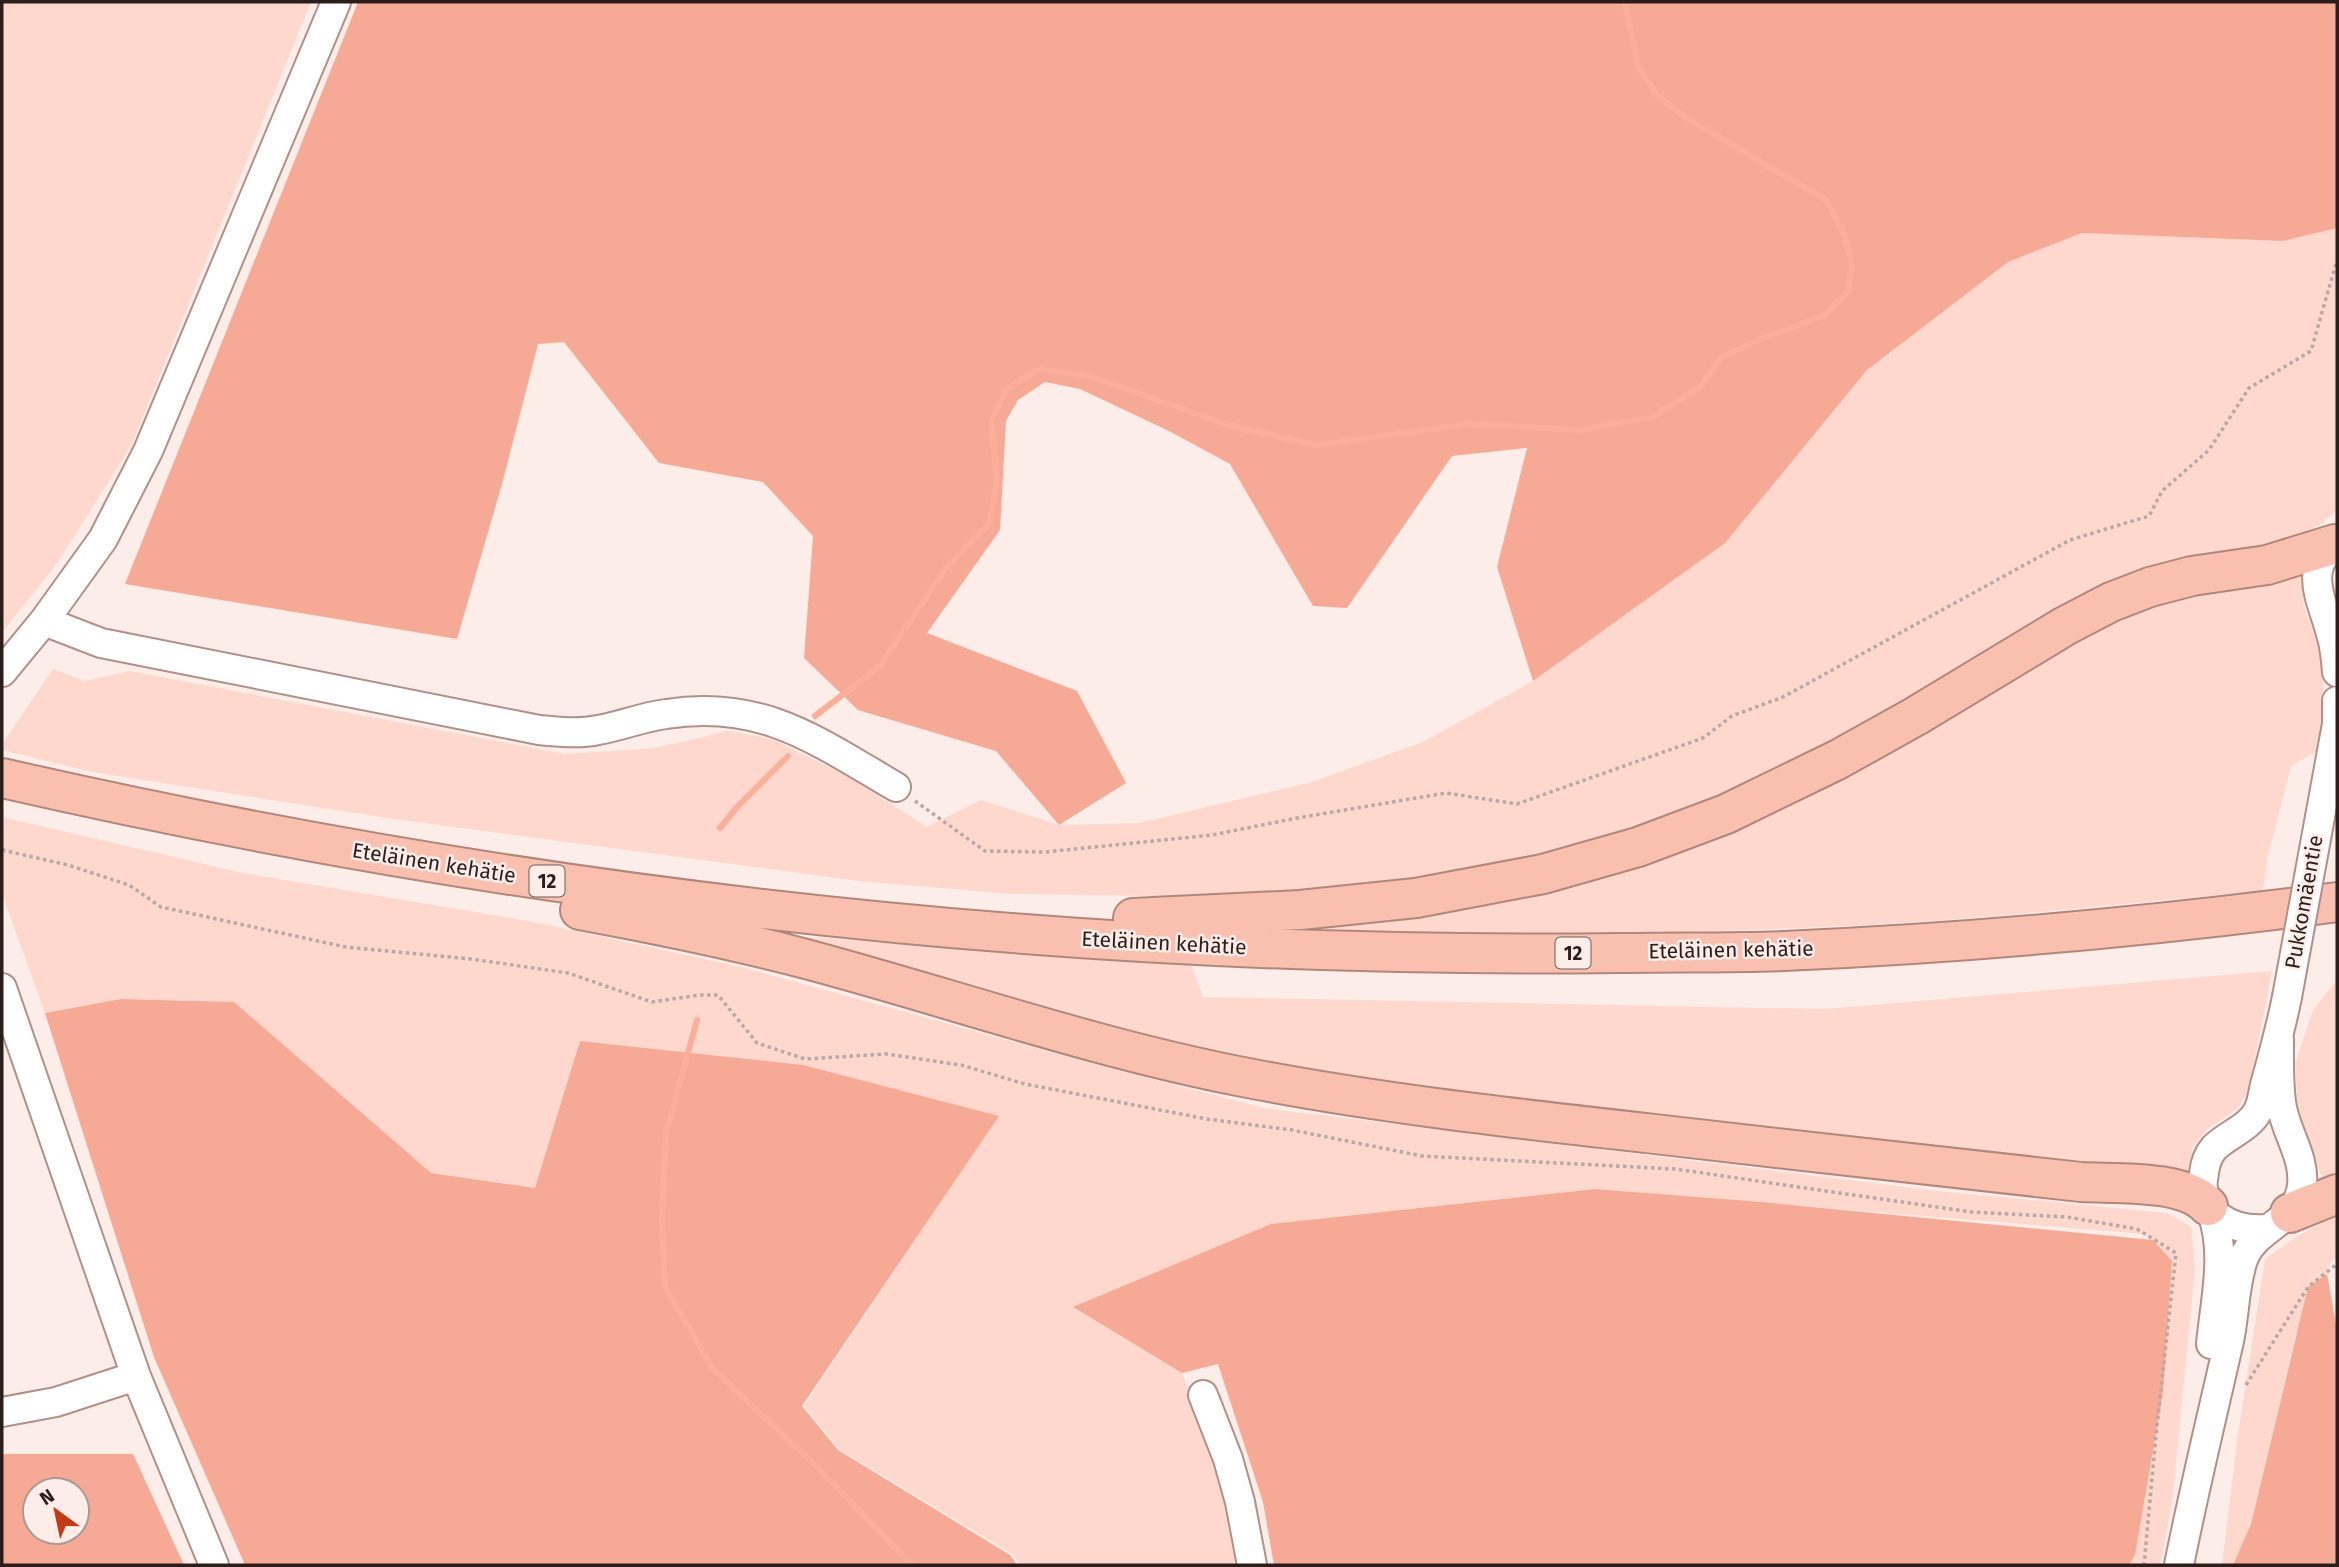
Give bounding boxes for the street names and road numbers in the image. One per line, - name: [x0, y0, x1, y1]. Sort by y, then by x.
- street label: Pukkomäentie: [2279, 833, 2329, 971]
- street label: Eteläinen kehätie: [350, 837, 518, 889]
- road number: 12: [530, 866, 564, 897]
- street label: Eteläinen kehätie: [1081, 926, 1247, 960]
- street label: Eteläinen kehätie: [1648, 936, 1814, 964]
- road number: 12: [1556, 937, 1590, 968]

